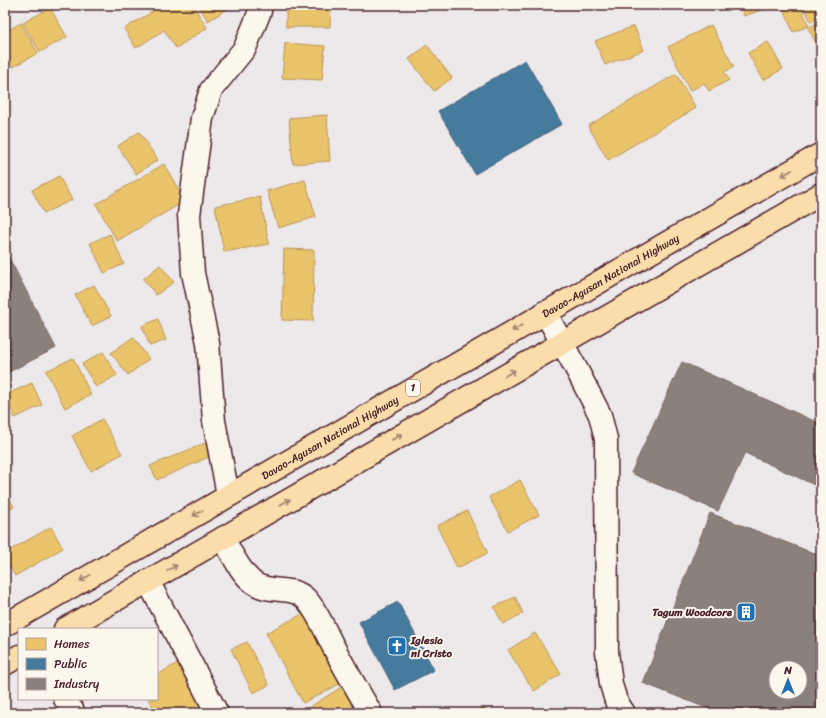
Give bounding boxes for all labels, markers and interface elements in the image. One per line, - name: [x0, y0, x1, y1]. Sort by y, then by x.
- one-way arrow: [781, 170, 793, 178]
- street label: Davao-Agusan National Highway: [538, 228, 683, 323]
- one-way arrow: [511, 325, 523, 333]
- one-way arrow: [504, 368, 516, 376]
- road number: 1: [406, 380, 420, 396]
- street label: Davao-Agusan National Highway: [257, 390, 402, 485]
- one-way arrow: [391, 433, 403, 441]
- one-way arrow: [278, 498, 290, 506]
- one-way arrow: [192, 509, 204, 517]
- one-way arrow: [166, 563, 178, 571]
- one-way arrow: [80, 574, 92, 582]
- building icon: Tagum Woodcore: [735, 601, 757, 623]
- place label: Tagum Woodcore: [652, 603, 733, 622]
- legend: [18, 628, 158, 700]
- place label: Iglesia ni Cristo: [410, 631, 453, 663]
- text: Homes: [54, 633, 90, 655]
- church icon: Iglesia ni Cristo: [386, 635, 408, 657]
- text: Public: [54, 653, 87, 675]
- north arrow: [768, 660, 808, 700]
- text: N: [783, 661, 792, 680]
- text: Industry: [53, 673, 100, 695]

